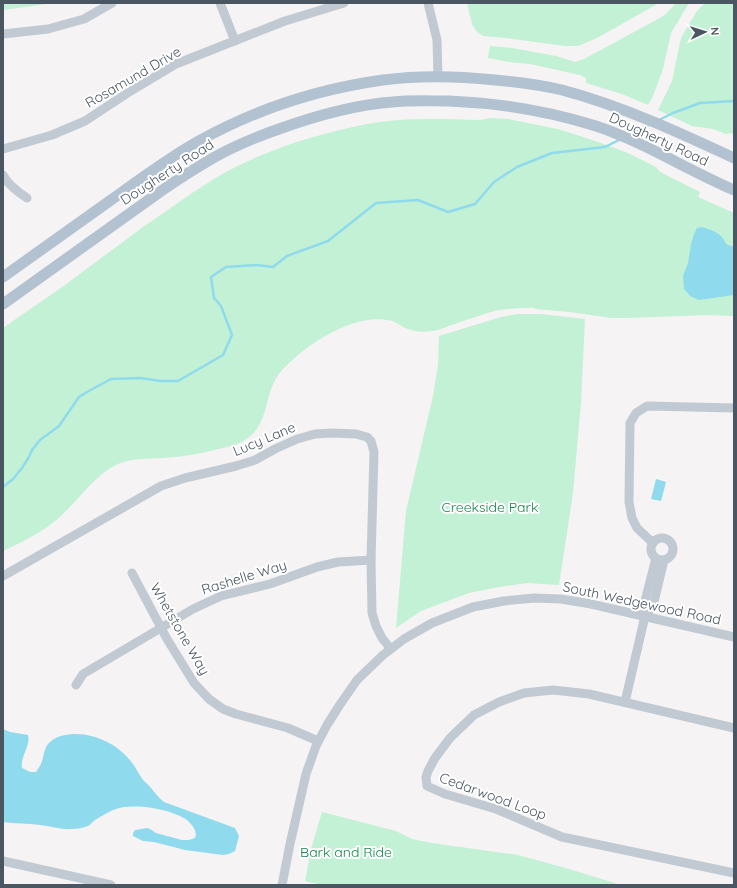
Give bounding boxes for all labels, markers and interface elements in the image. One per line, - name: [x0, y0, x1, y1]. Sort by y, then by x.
- north arrow: [685, 12, 725, 52]
- text: N: [708, 27, 722, 36]
- street label: Rosamund Drive: [82, 42, 184, 112]
- street label: Dougherty Road: [606, 108, 712, 170]
- street label: Dougherty Road: [117, 135, 217, 209]
- street label: Lucy Lane: [230, 418, 298, 460]
- park label: Creekside Park: [442, 498, 538, 516]
- street label: Rashelle Way: [199, 555, 289, 599]
- street label: South Wedgewood Road: [561, 577, 723, 629]
- street label: Whetstone Way: [146, 580, 214, 678]
- street label: Cedarwood Loop: [437, 768, 549, 824]
- park label: Bark and Ride: [300, 843, 392, 861]

